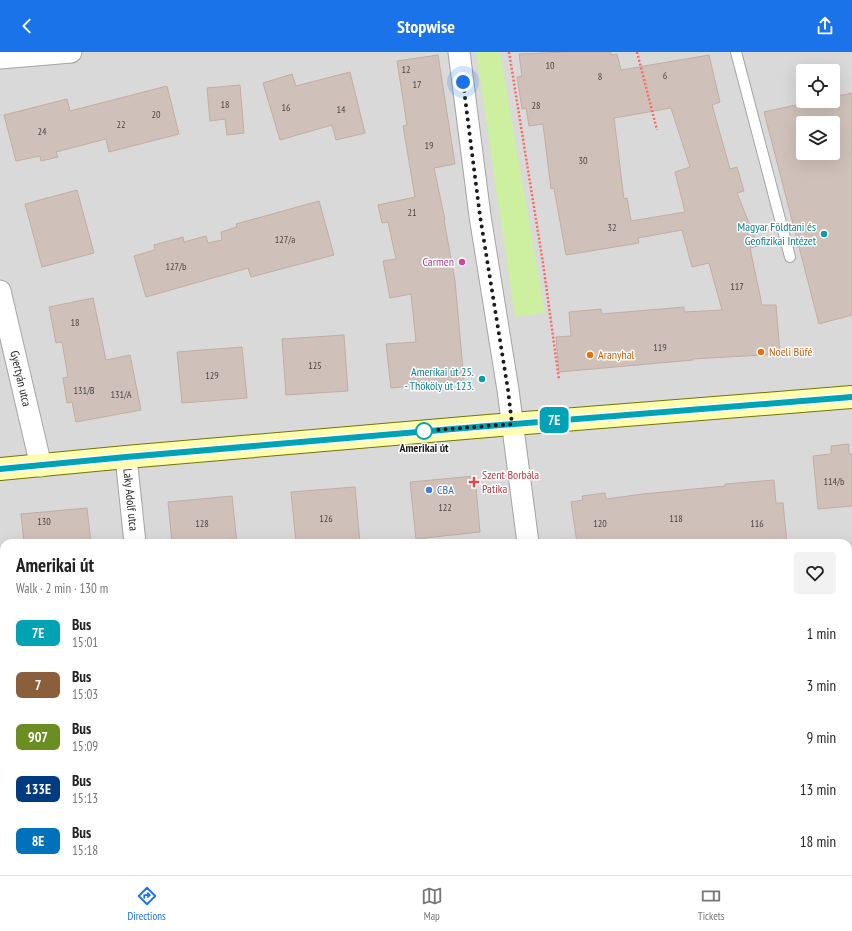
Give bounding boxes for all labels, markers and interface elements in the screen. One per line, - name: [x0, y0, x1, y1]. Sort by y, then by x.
- icon: back: [16, 15, 38, 37]
- text: Stopwise: [397, 15, 455, 38]
- icon: share: [814, 15, 836, 37]
- house number: 10: [546, 59, 555, 72]
- house number: 12: [402, 63, 411, 76]
- map controls: [796, 64, 840, 160]
- button: locate: [796, 64, 840, 108]
- house number: 6: [663, 69, 668, 82]
- house number: 8: [598, 70, 602, 83]
- your location: [453, 72, 473, 92]
- house number: 17: [413, 78, 422, 91]
- house number: 18: [221, 98, 230, 111]
- house number: 28: [532, 99, 541, 112]
- house number: 16: [282, 101, 291, 114]
- house number: 14: [337, 103, 346, 116]
- house number: 20: [152, 108, 161, 121]
- button: layers: [796, 116, 840, 160]
- house number: 22: [117, 118, 126, 131]
- house number: 24: [38, 125, 47, 138]
- house number: 19: [425, 139, 434, 152]
- house number: 30: [579, 154, 588, 167]
- house number: 21: [408, 206, 417, 219]
- place label: Magyar Földtani és Geofizikai Intézet: [738, 219, 817, 248]
- house number: 32: [608, 221, 617, 234]
- marker: Magyar Földtani és Geofizikai Intézet: [819, 229, 829, 239]
- house number: 127/a: [275, 233, 295, 246]
- place label: Carmen: [423, 254, 454, 269]
- marker: Carmen: [457, 257, 467, 267]
- house number: 127/b: [166, 260, 186, 273]
- house number: 117: [730, 280, 744, 293]
- house number: 18: [71, 316, 80, 329]
- house number: 119: [653, 341, 667, 354]
- place label: Noeli Büfé: [769, 344, 812, 359]
- place label: Aranyhal: [598, 347, 635, 362]
- marker: Noeli Büfé: [756, 347, 766, 357]
- street label: Gyertyán utca: [7, 349, 35, 408]
- marker: Aranyhal: [585, 350, 595, 360]
- house number: 125: [308, 359, 322, 372]
- place label: Amerikai út 25. - Thököly út 123.: [405, 364, 474, 393]
- house number: 129: [205, 369, 219, 382]
- marker: Amerikai út 25. - Thököly út 123.: [477, 374, 487, 384]
- house number: 131/B: [73, 384, 95, 397]
- house number: 131/A: [110, 388, 132, 401]
- line badge: 7E: [536, 407, 572, 433]
- text: 7E: [548, 411, 560, 429]
- marker: Amerikai út: [415, 422, 433, 440]
- place label: Amerikai út: [398, 440, 449, 455]
- place label: Szent Borbála Patika: [482, 467, 539, 496]
- street label: Laky Adolf utca: [120, 468, 142, 532]
- house number: 114/b: [824, 475, 844, 488]
- marker: Szent Borbála Patika: [469, 477, 479, 487]
- place label: CBA: [437, 482, 454, 497]
- marker: CBA: [424, 485, 434, 495]
- house number: 122: [438, 501, 452, 514]
- house number: 126: [319, 512, 333, 525]
- house number: 118: [669, 512, 683, 525]
- house number: 130: [37, 515, 51, 528]
- house number: 128: [195, 517, 209, 530]
- house number: 120: [593, 517, 607, 530]
- house number: 116: [750, 517, 764, 530]
- button: heart: [794, 552, 836, 594]
- text: Amerikai út: [16, 553, 94, 577]
- text: Walk · 2 min · 130 m: [16, 580, 108, 597]
- text: Bus: [72, 615, 91, 634]
- text: 7E: [32, 624, 44, 642]
- text: 1 min: [806, 624, 836, 643]
- text: 15:01: [72, 634, 98, 651]
- text: Bus: [72, 667, 91, 686]
- text: 7: [35, 676, 41, 694]
- text: 3 min: [806, 676, 836, 695]
- text: 15:03: [72, 686, 98, 703]
- text: Bus: [72, 719, 91, 738]
- text: 907: [28, 728, 48, 746]
- text: 9 min: [806, 728, 836, 747]
- text: 15:09: [72, 738, 98, 755]
- text: Bus: [72, 771, 91, 790]
- text: 133E: [25, 780, 51, 798]
- text: 13 min: [800, 780, 836, 799]
- text: 15:13: [72, 790, 98, 807]
- text: Bus: [72, 823, 91, 842]
- text: 8E: [32, 832, 44, 850]
- text: 18 min: [800, 832, 836, 851]
- text: 15:18: [72, 842, 98, 859]
- tab: Directions: [128, 885, 166, 923]
- tab: Map: [421, 885, 443, 923]
- tab: Tickets: [698, 885, 724, 923]

